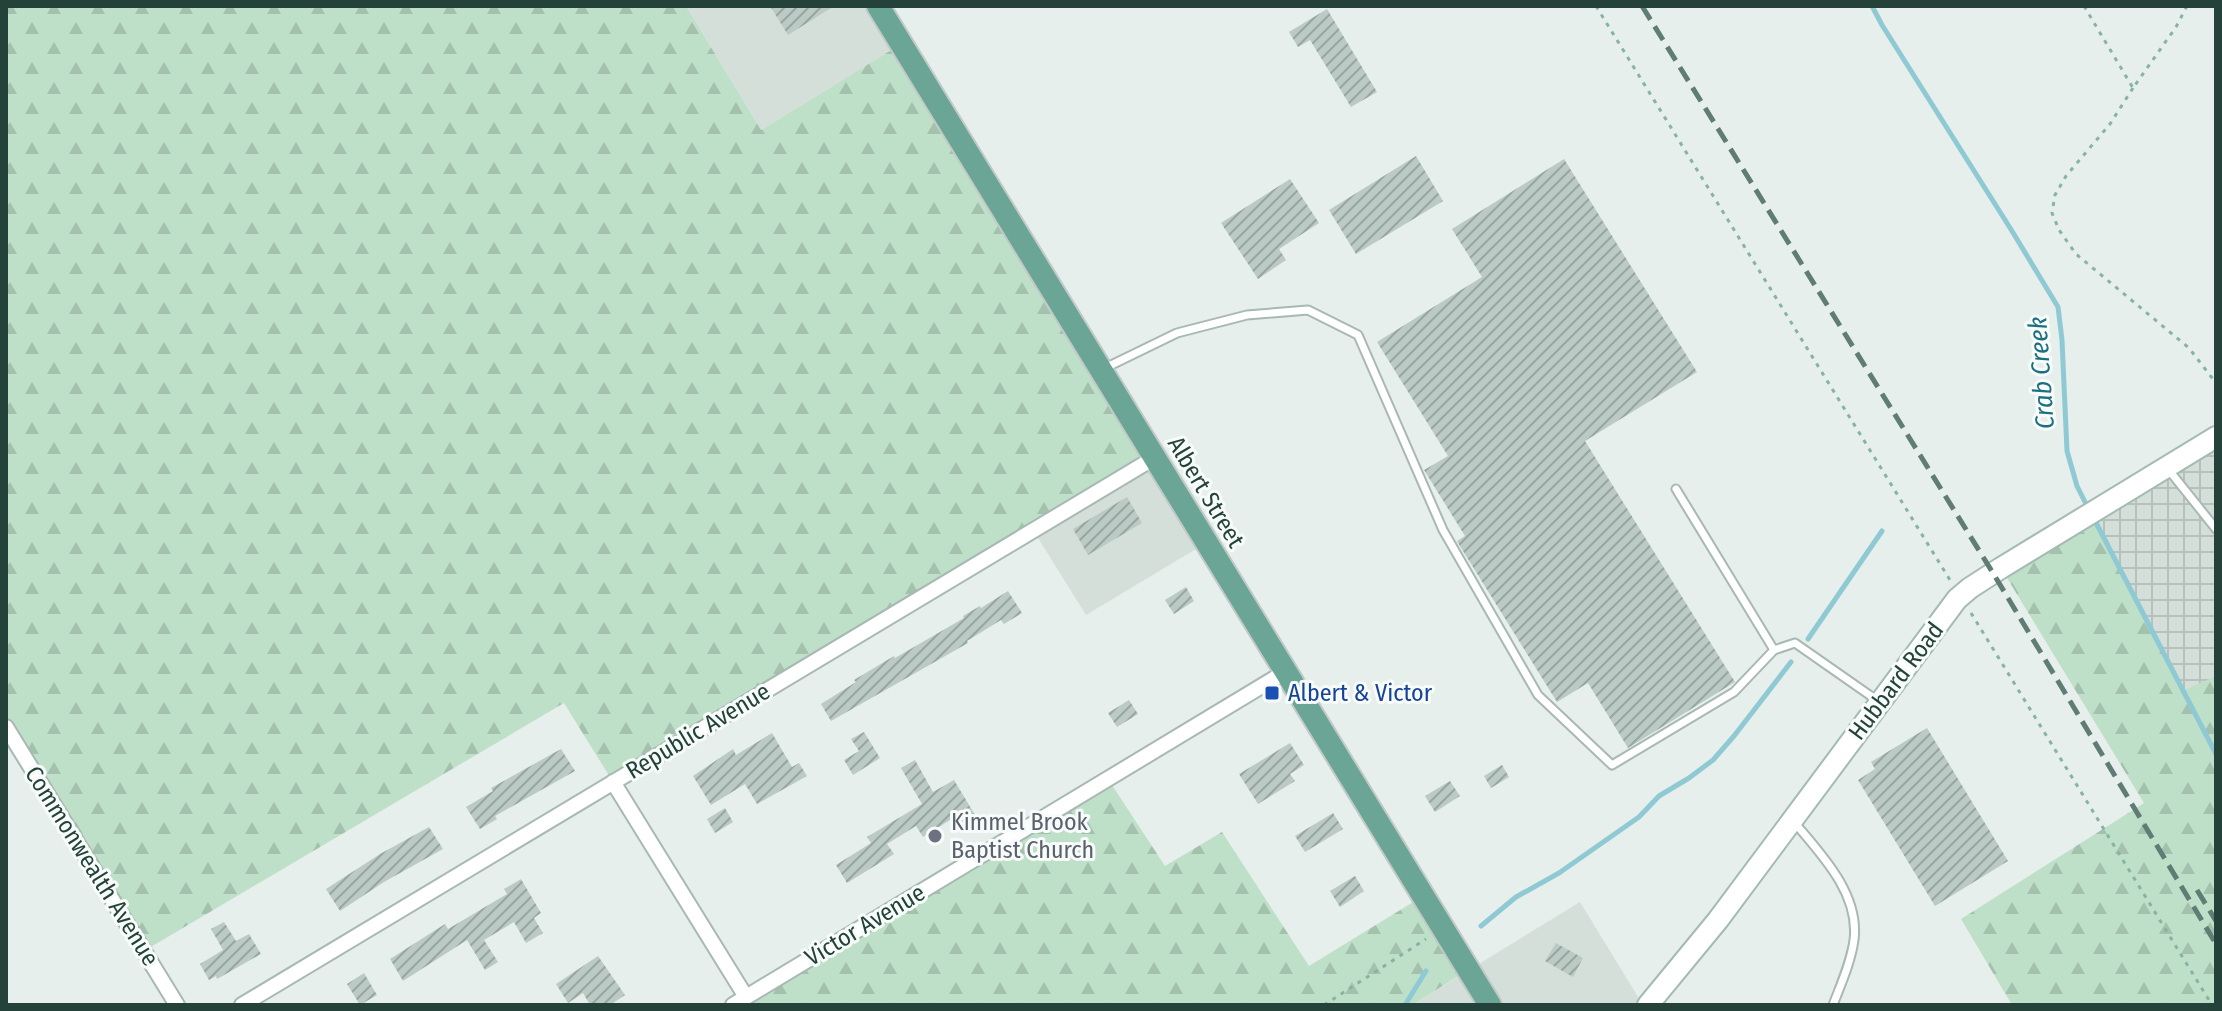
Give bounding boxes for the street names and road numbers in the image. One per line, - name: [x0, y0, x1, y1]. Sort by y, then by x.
- street label: Albert Street: [1162, 431, 1250, 553]
- street label: Hubbard Road: [1843, 617, 1949, 745]
- street label: Republic Avenue: [621, 677, 775, 785]
- street label: Commonwealth Avenue: [19, 761, 165, 971]
- street label: Victor Avenue: [800, 878, 930, 972]

